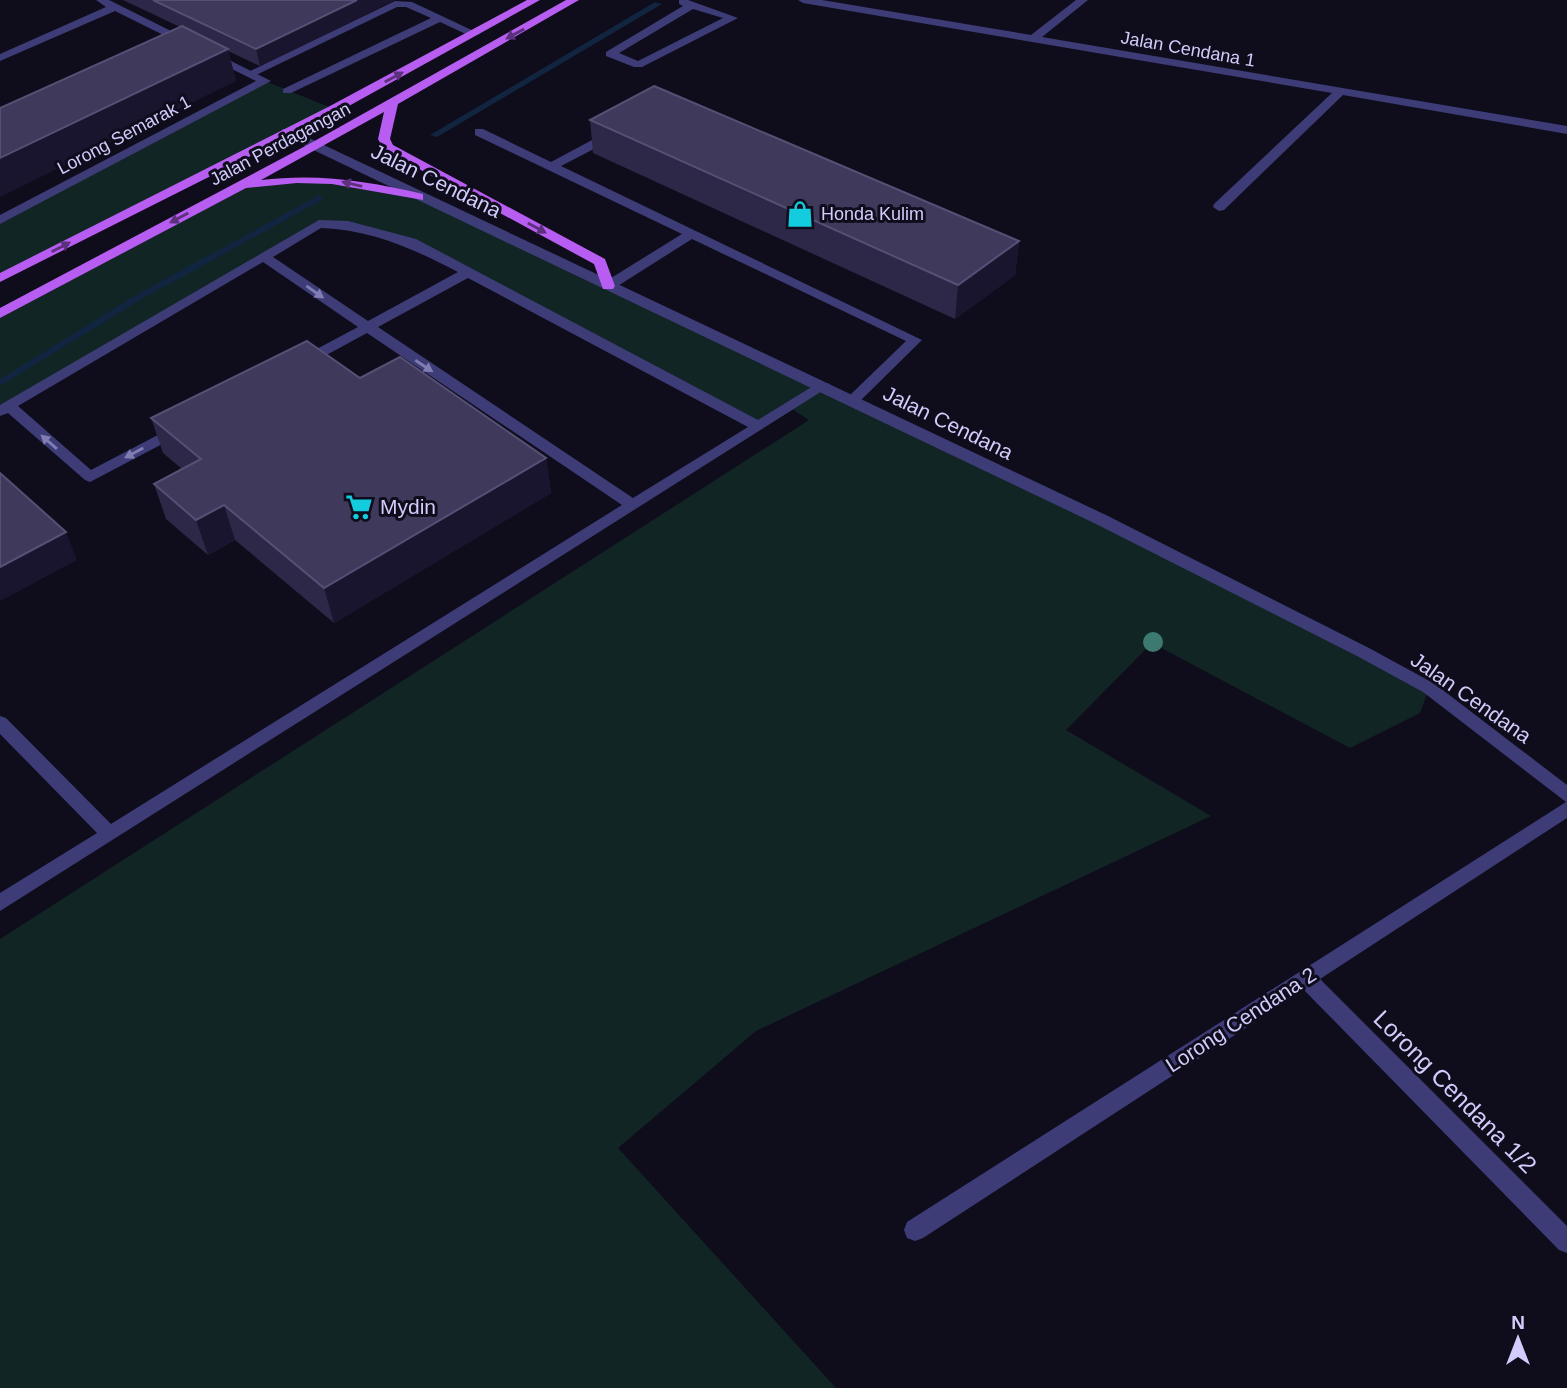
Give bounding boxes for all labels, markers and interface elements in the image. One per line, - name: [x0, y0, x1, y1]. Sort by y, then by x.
- street label: Jalan Cendana 1: [1119, 27, 1257, 71]
- one-way arrow: [505, 28, 525, 40]
- one-way arrow: [384, 71, 404, 83]
- street label: Lorong Semarak 1: [54, 91, 194, 179]
- street label: Jalan Perdagangan: [206, 99, 354, 189]
- street label: Jalan Cendana: [368, 139, 505, 222]
- one-way arrow: [341, 178, 363, 189]
- shop icon: Honda Kulim: [785, 199, 815, 229]
- place label: Honda Kulim: [821, 204, 924, 224]
- one-way arrow: [169, 212, 189, 224]
- one-way arrow: [527, 222, 546, 234]
- one-way arrow: [51, 242, 71, 253]
- one-way arrow: [306, 285, 324, 299]
- one-way arrow: [415, 359, 433, 373]
- street label: Jalan Cendana: [880, 381, 1017, 464]
- one-way arrow: [41, 435, 58, 450]
- one-way arrow: [125, 447, 144, 459]
- supermarket icon: Mydin: [344, 492, 374, 522]
- place label: Mydin: [380, 495, 436, 518]
- street label: Jalan Cendana: [1407, 648, 1536, 748]
- street label: Lorong Cendana 2: [1162, 963, 1320, 1077]
- street label: Lorong Cendana 1/2: [1368, 1005, 1542, 1179]
- north arrow: [1483, 1304, 1553, 1374]
- text: N: [1511, 1312, 1525, 1333]

